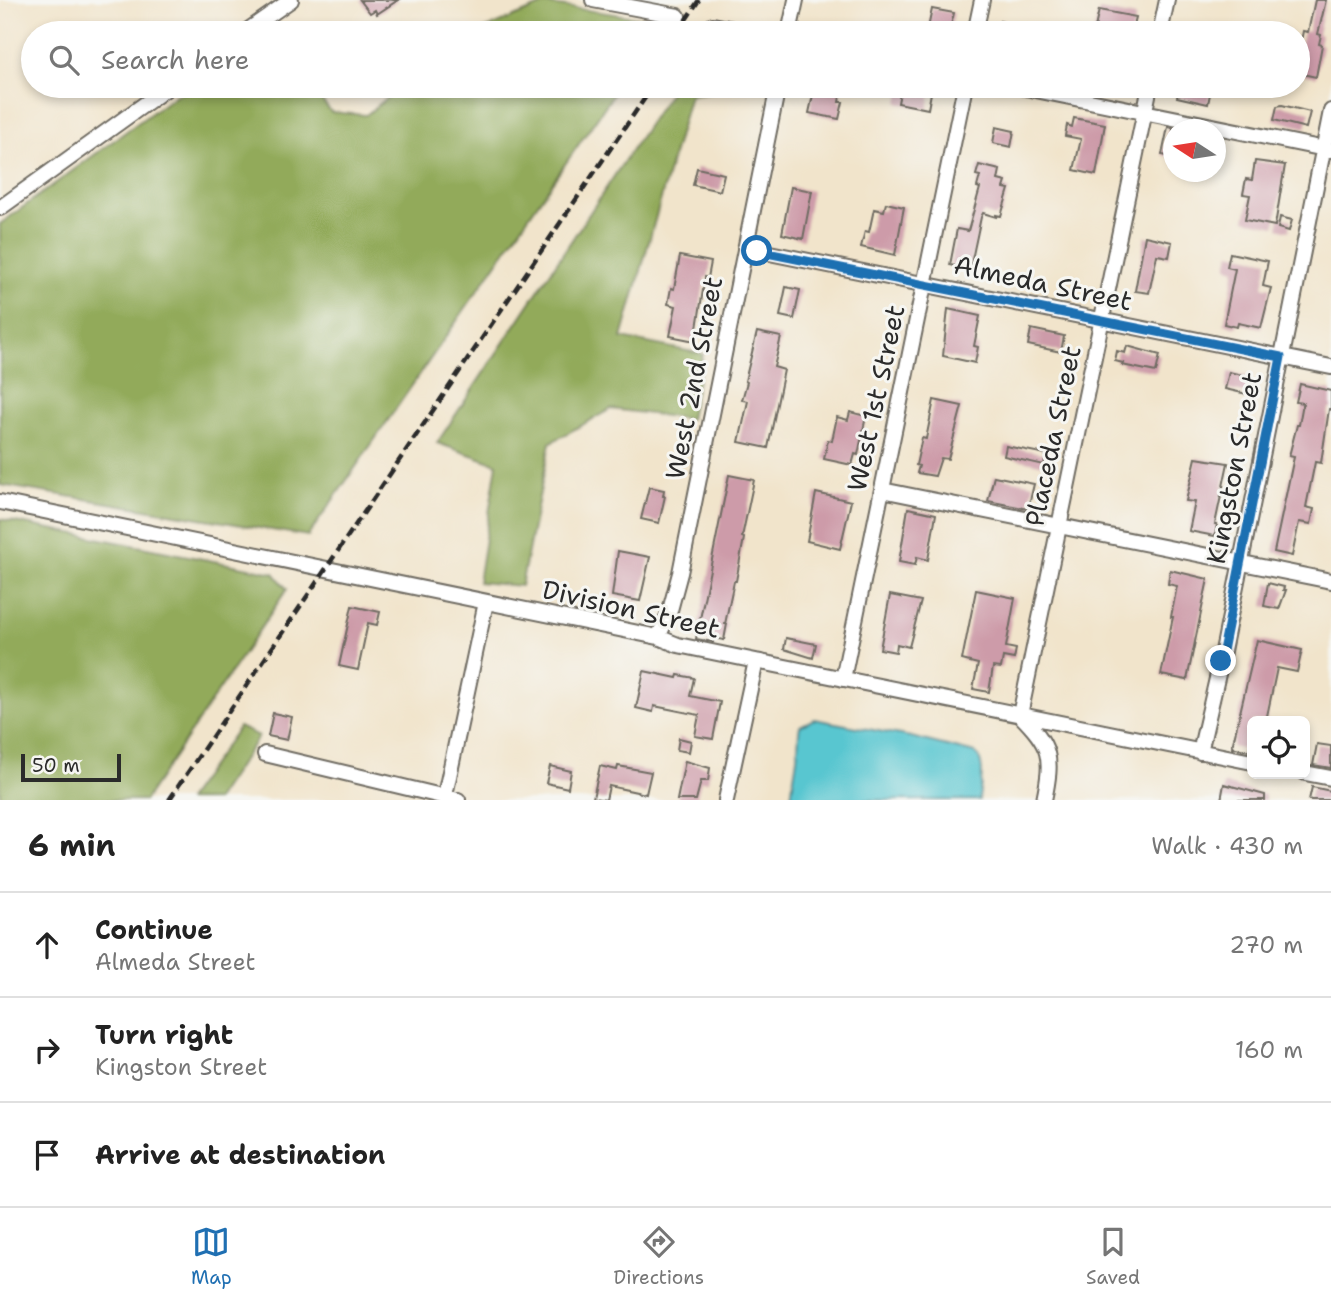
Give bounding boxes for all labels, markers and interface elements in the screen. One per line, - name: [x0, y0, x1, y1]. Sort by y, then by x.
- search box: [21, 21, 1310, 98]
- icon: search: [45, 41, 83, 79]
- text: Search here: [101, 42, 250, 77]
- north arrow: [1163, 119, 1226, 182]
- route start: [741, 235, 772, 266]
- street label: Almeda Street: [951, 247, 1135, 318]
- street label: West 2nd Street: [657, 274, 730, 482]
- street label: West 1st Street: [839, 301, 912, 494]
- street label: Placeda Street: [1016, 342, 1089, 530]
- street label: Kingston Street: [1198, 369, 1269, 567]
- street label: Division Street: [539, 571, 723, 646]
- route end: [1205, 645, 1236, 676]
- map controls: [1247, 716, 1310, 779]
- button: locate: [1247, 716, 1310, 779]
- scale bar: [21, 751, 121, 783]
- text: 50 m: [32, 753, 80, 778]
- text: 6 min: [28, 825, 115, 866]
- text: Walk · 430 m: [1151, 831, 1303, 861]
- text: Continue: [95, 912, 213, 947]
- icon: ahead: [28, 926, 66, 964]
- text: 270 m: [1229, 930, 1303, 960]
- text: Almeda Street: [95, 947, 255, 977]
- text: Turn right: [95, 1017, 233, 1052]
- icon: right: [28, 1031, 66, 1069]
- text: 160 m: [1235, 1035, 1303, 1065]
- text: Kingston Street: [95, 1052, 267, 1082]
- icon: arrive: [28, 1136, 66, 1174]
- text: Arrive at destination: [95, 1137, 385, 1172]
- tab: Map: [191, 1223, 232, 1290]
- tab: Directions: [614, 1223, 704, 1290]
- tab: Saved: [1086, 1223, 1140, 1290]

